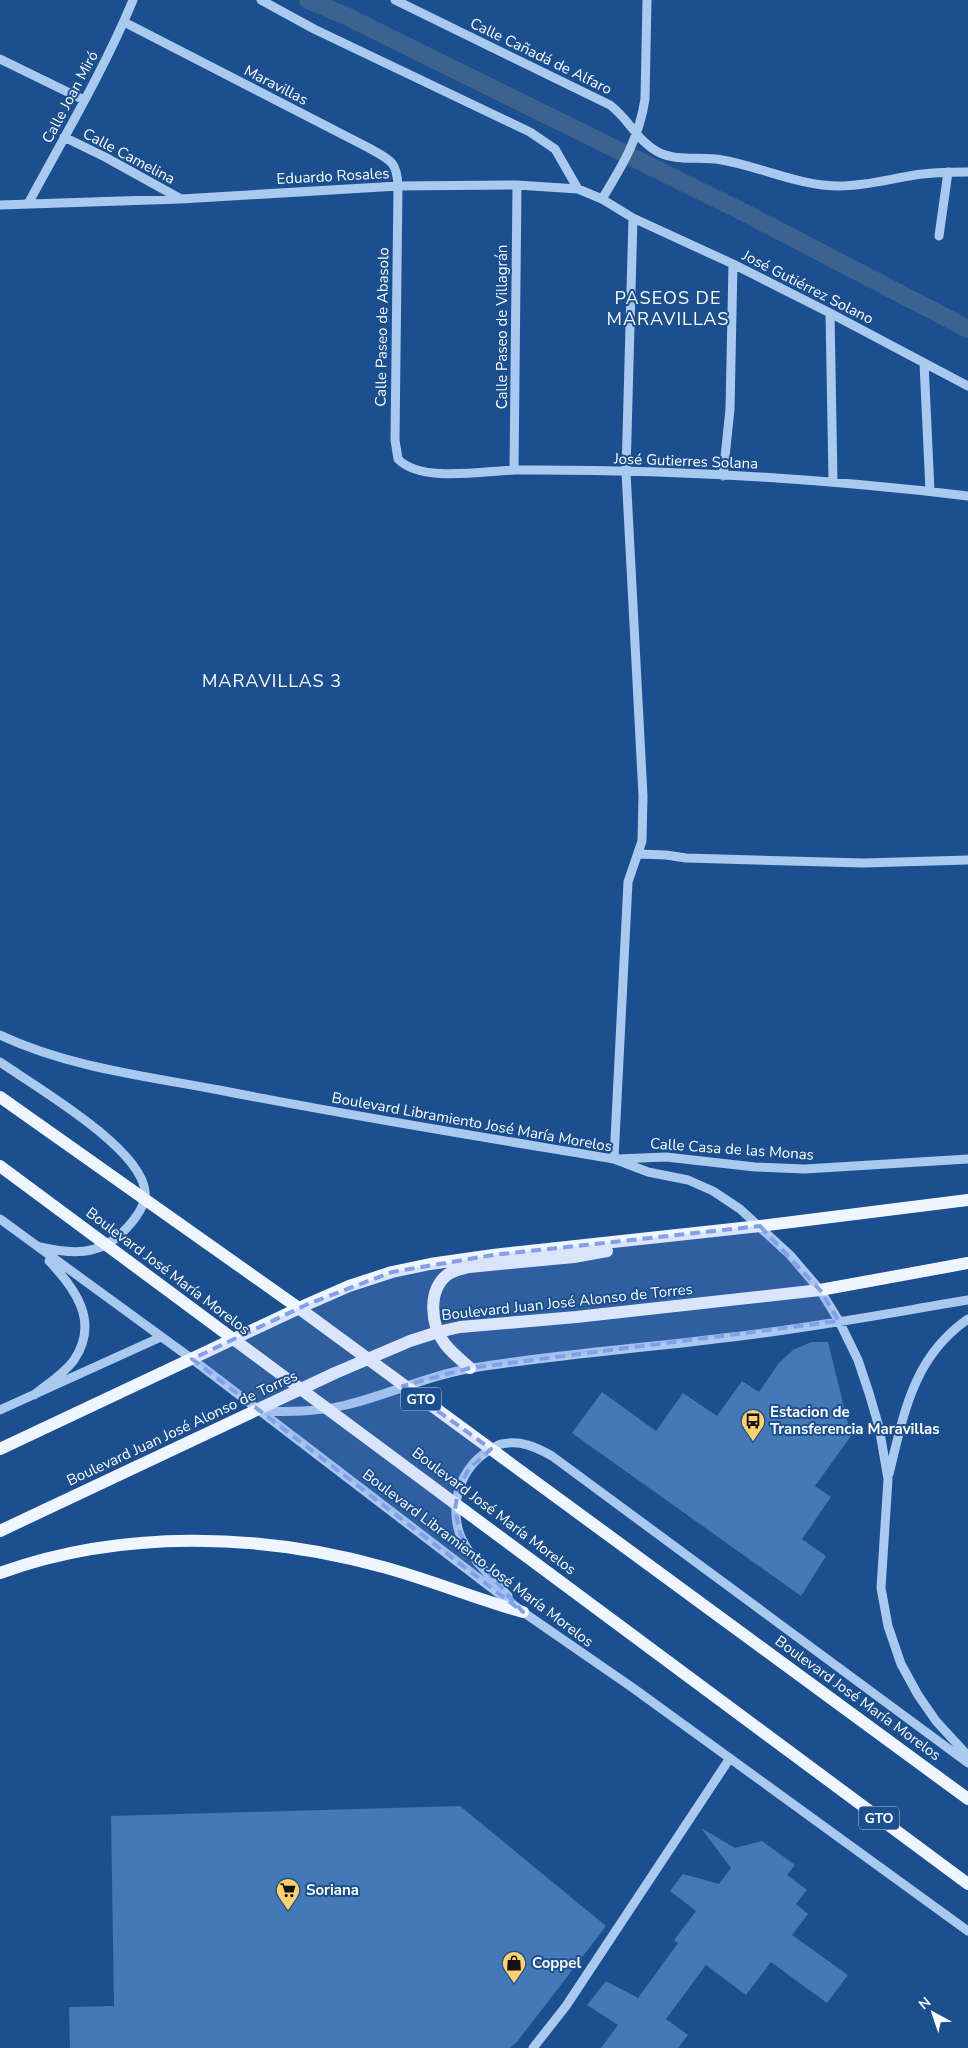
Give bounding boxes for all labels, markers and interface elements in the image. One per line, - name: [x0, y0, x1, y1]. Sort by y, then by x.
- street label: Calle Cañadá de Alfaro: [467, 13, 615, 99]
- street label: Calle Joan Miró: [37, 47, 103, 147]
- street label: Maravillas: [241, 60, 311, 110]
- street label: Calle Camelina: [80, 123, 178, 189]
- street label: Eduardo Rosales: [276, 163, 390, 189]
- street label: Calle Paseo de Villagrán: [492, 245, 512, 409]
- street label: José Gutiérrez Solano: [738, 245, 877, 329]
- street label: Calle Paseo de Abasolo: [371, 247, 393, 407]
- district label: PASEOS DE MARAVILLAS: [607, 286, 729, 331]
- street label: José Gutierres Solana: [613, 448, 759, 474]
- district label: MARAVILLAS 3: [202, 669, 342, 693]
- street label: Boulevard Libramiento José María Morelos: [330, 1087, 614, 1157]
- street label: Calle Casa de las Monas: [649, 1133, 815, 1165]
- street label: Boulevard José María Morelos: [82, 1203, 254, 1339]
- street label: Boulevard Juan José Alonso de Torres: [440, 1279, 694, 1325]
- street label: Boulevard Juan José Alonso de Torres: [63, 1366, 301, 1490]
- road number: GTO: [401, 1388, 441, 1410]
- place label: Estacion de Transferencia Maravillas: [770, 1402, 939, 1439]
- bus stop icon: Estacion de Transferencia Maravillas: [740, 1408, 766, 1442]
- street label: Boulevard José María Morelos: [408, 1443, 580, 1579]
- street label: Boulevard Libramiento José María Morelos: [358, 1464, 598, 1652]
- street label: Boulevard José María Morelos: [771, 1631, 945, 1765]
- road number: GTO: [859, 1806, 899, 1830]
- supermarket icon: Soriana: [275, 1877, 301, 1911]
- place label: Soriana: [306, 1880, 359, 1900]
- shop icon: Coppel: [501, 1950, 527, 1984]
- place label: Coppel: [532, 1953, 581, 1973]
- north arrow: [908, 1988, 958, 2038]
- text: N: [915, 1993, 935, 2014]

